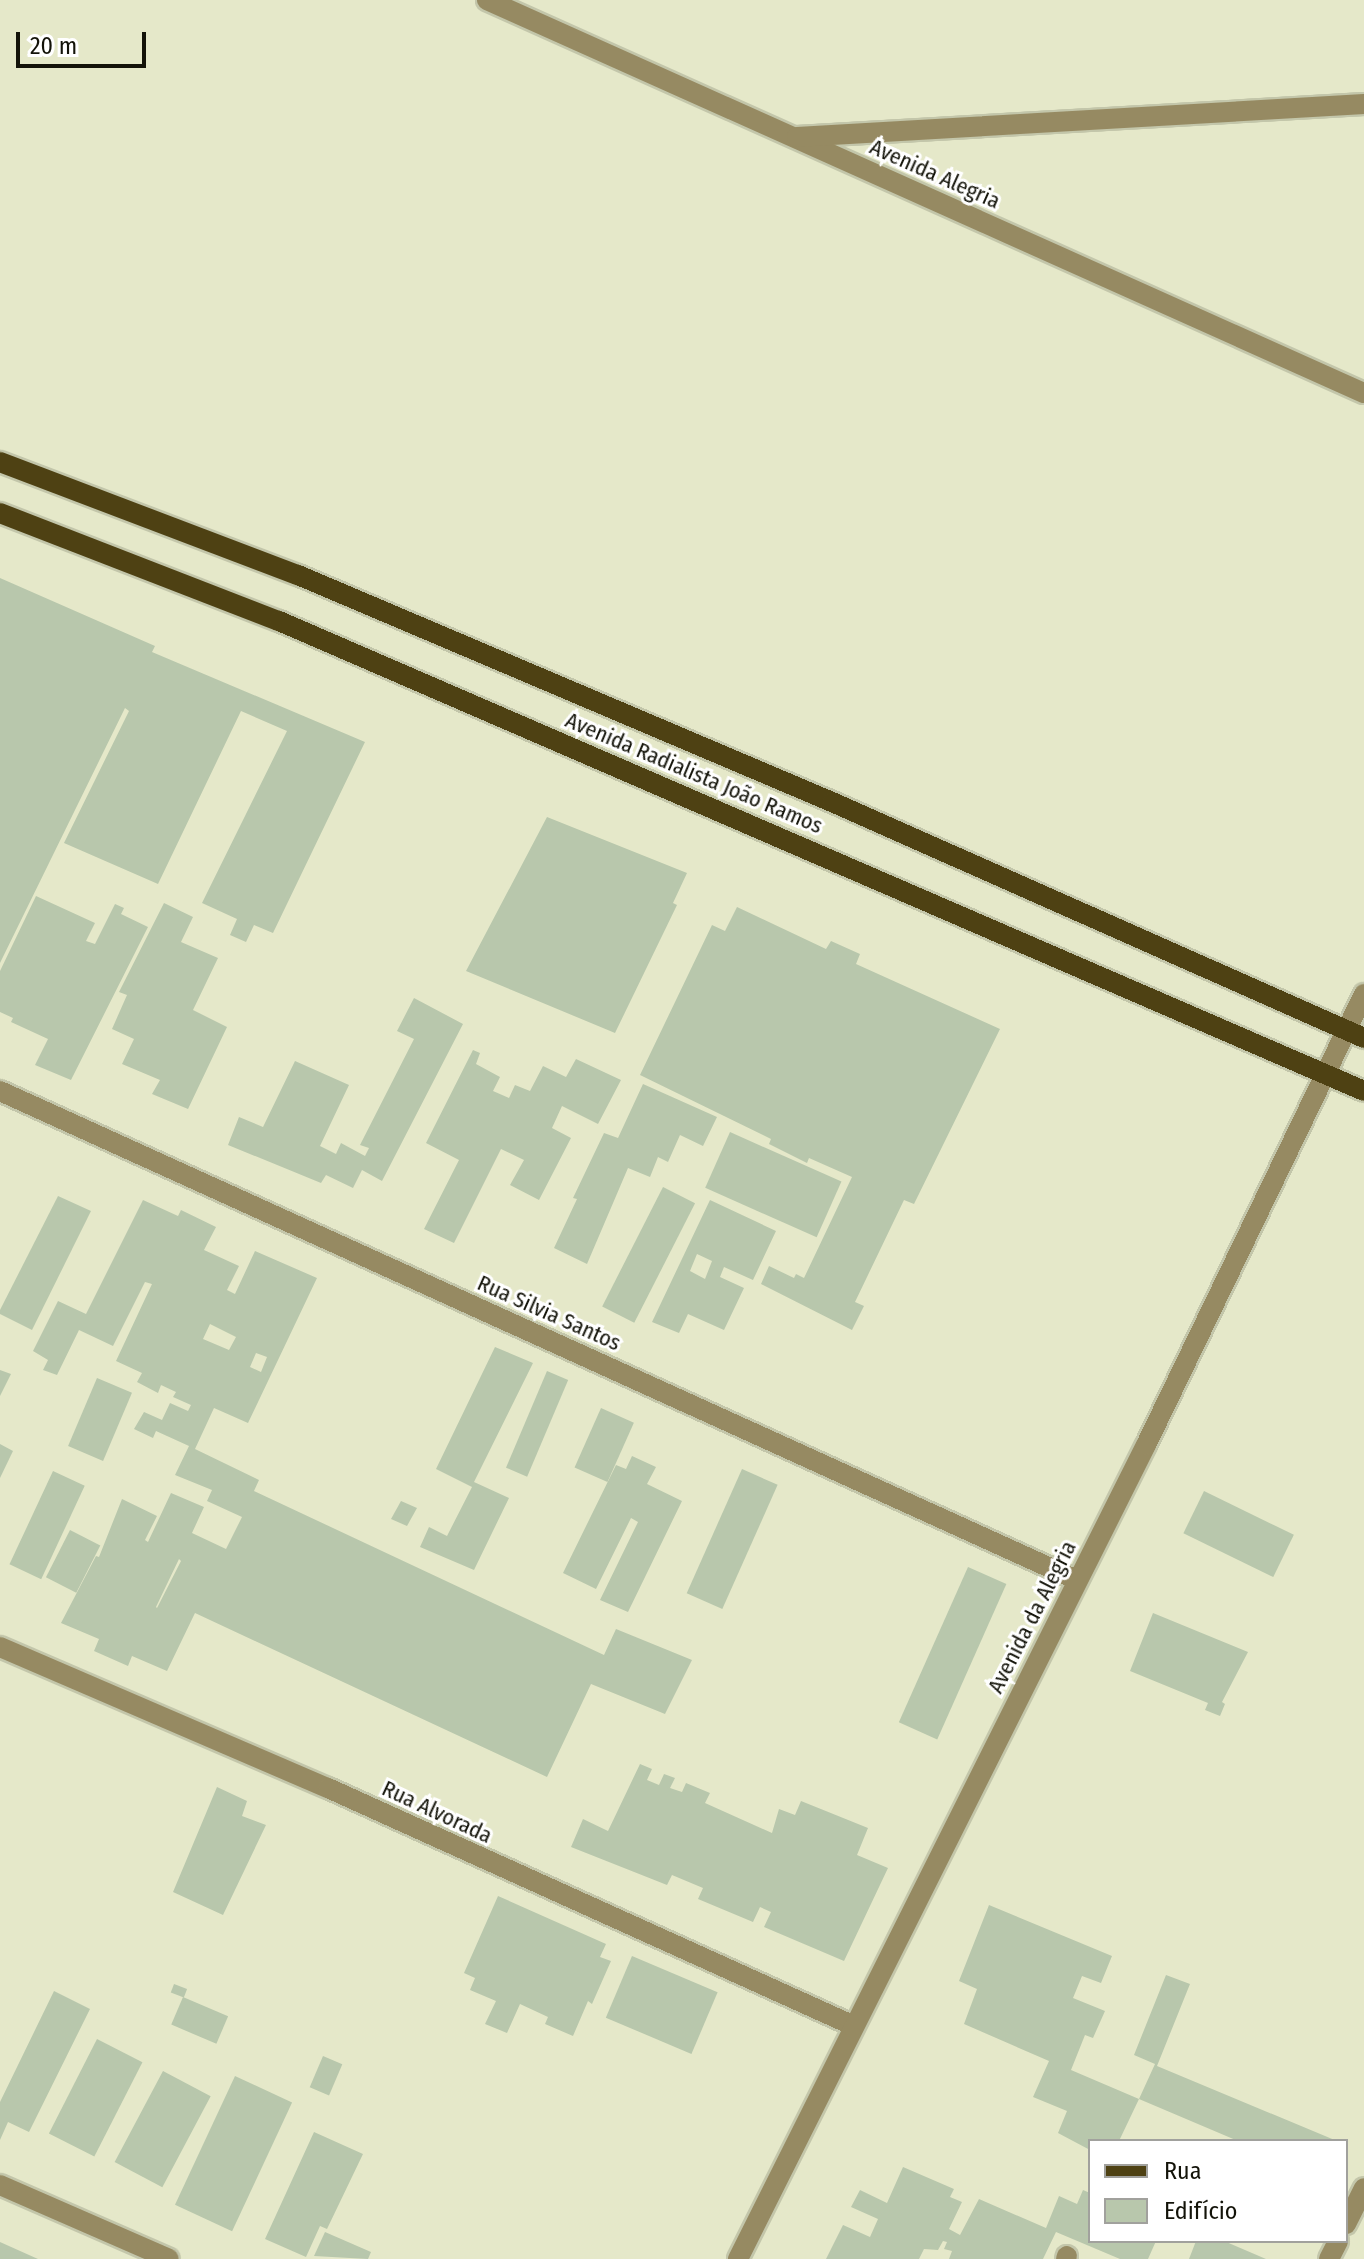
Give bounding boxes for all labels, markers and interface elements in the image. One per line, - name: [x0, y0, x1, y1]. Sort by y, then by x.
- scale bar: [20, 16, 150, 66]
- text: 20 m: [30, 32, 77, 60]
- street label: Avenida Alegria: [866, 134, 1004, 214]
- street label: Avenida Radialista João Ramos: [562, 707, 826, 839]
- street label: Rua Silvia Santos: [473, 1270, 625, 1356]
- street label: Avenida da Alegria: [982, 1536, 1082, 1698]
- street label: Rua Alvorada: [378, 1775, 496, 1849]
- legend: [1088, 2139, 1348, 2243]
- text: Rua: [1164, 2157, 1201, 2185]
- text: Edifício: [1164, 2197, 1237, 2225]

